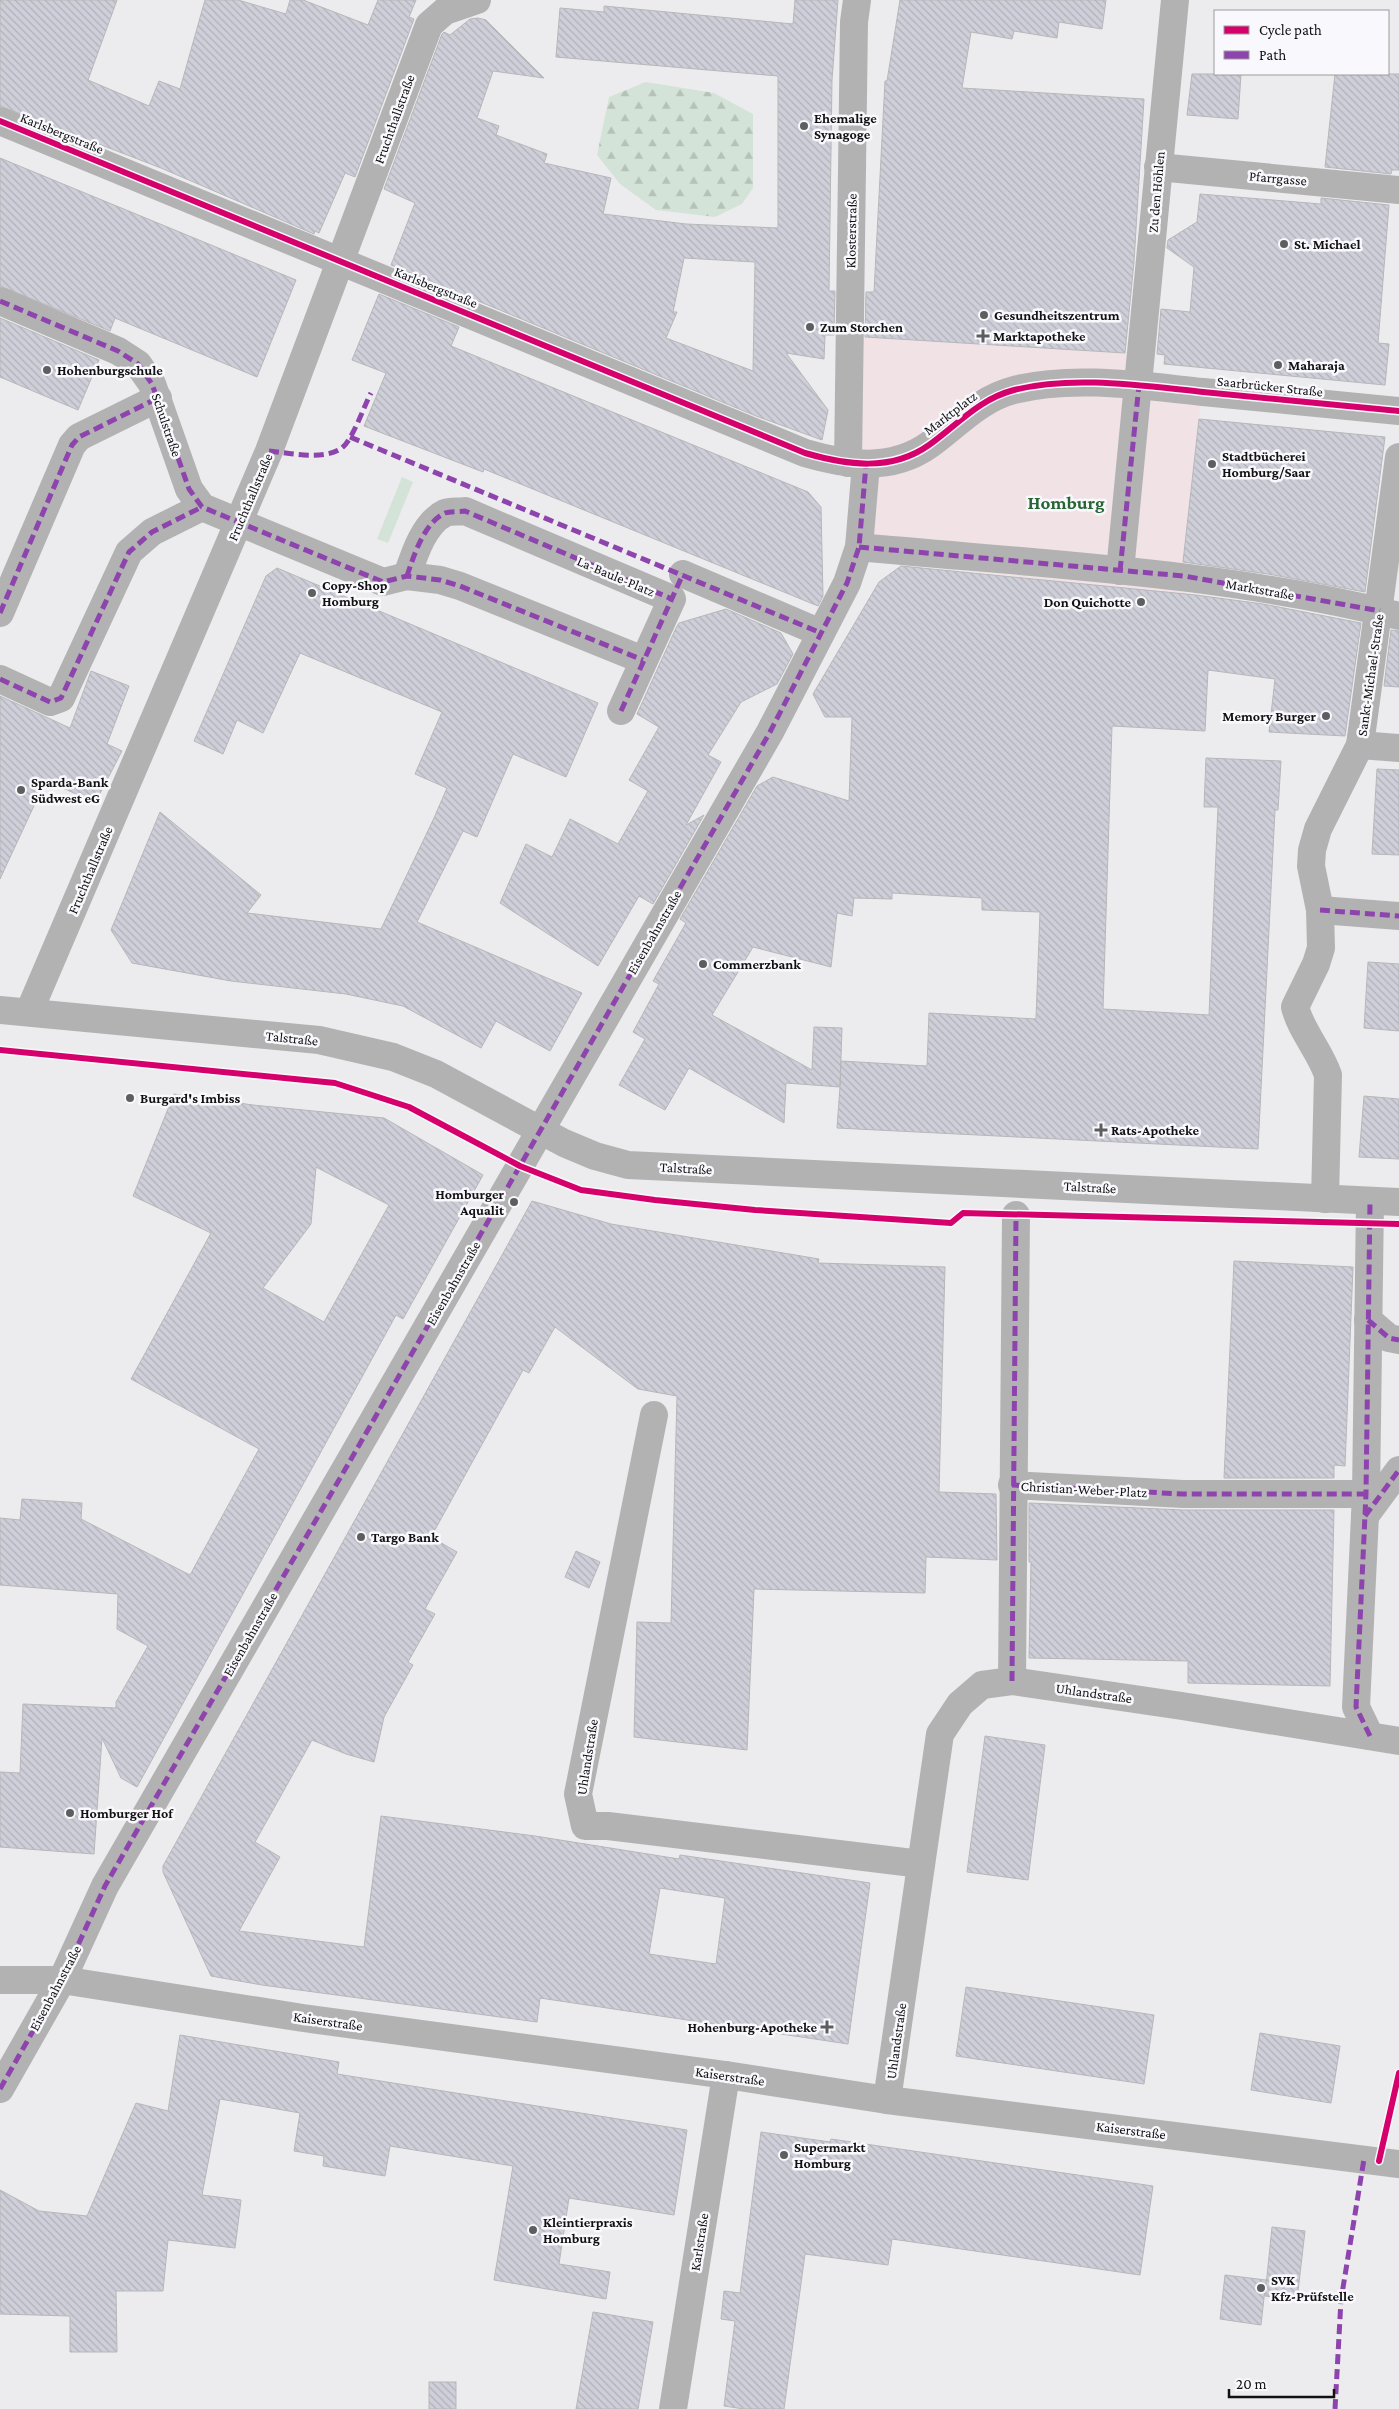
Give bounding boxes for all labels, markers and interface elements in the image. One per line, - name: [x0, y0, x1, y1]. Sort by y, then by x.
- legend: [1214, 10, 1389, 75]
- text: Cycle path: [1259, 22, 1322, 39]
- text: Path: [1259, 47, 1286, 63]
- street label: Fruchthallstraße: [370, 72, 418, 166]
- street label: Karlsbergstraße: [18, 109, 106, 157]
- place label: Ehemalige Synagoge: [814, 110, 877, 142]
- marker: Ehemalige Synagoge: [798, 120, 810, 132]
- street label: Zu den Höhlen: [1144, 150, 1168, 233]
- street label: Pfarrgasse: [1249, 168, 1307, 188]
- street label: Klosterstraße: [842, 193, 860, 269]
- place label: St. Michael: [1294, 236, 1361, 252]
- marker: St. Michael: [1278, 238, 1290, 250]
- street label: Karlsbergstraße: [392, 263, 480, 311]
- place label: Gesundheitszentrum: [994, 307, 1120, 323]
- marker: Gesundheitszentrum: [978, 309, 990, 321]
- place label: Zum Storchen: [820, 319, 903, 335]
- marker: Zum Storchen: [804, 321, 816, 333]
- place label: Marktapotheke: [993, 328, 1086, 344]
- marker: Marktapotheke: [977, 330, 989, 342]
- place label: Maharaja: [1288, 357, 1345, 374]
- marker: Maharaja: [1272, 359, 1284, 371]
- place label: Hohenburgschule: [57, 362, 163, 378]
- marker: Hohenburgschule: [41, 364, 53, 376]
- street label: Saarbrücker Straße: [1216, 372, 1324, 400]
- street label: Marktplatz: [920, 388, 980, 438]
- street label: Schulstraße: [149, 391, 185, 459]
- place label: Stadtbücherei Homburg/Saar: [1222, 448, 1311, 480]
- street label: Fruchthallstraße: [224, 451, 276, 543]
- marker: Stadtbücherei Homburg/Saar: [1206, 458, 1218, 470]
- district label: Homburg: [1028, 492, 1105, 513]
- street label: La-Baule-Platz: [575, 552, 657, 600]
- street label: Marktstraße: [1224, 575, 1296, 603]
- place label: Copy-Shop Homburg: [322, 577, 388, 609]
- marker: Copy-Shop Homburg: [306, 587, 318, 599]
- place label: Don Quichotte: [1044, 594, 1131, 610]
- marker: Don Quichotte: [1135, 596, 1147, 608]
- street label: Sankt-Michael-Straße: [1354, 613, 1386, 737]
- place label: Memory Burger: [1222, 708, 1316, 724]
- marker: Memory Burger: [1320, 710, 1332, 722]
- place label: Sparda-Bank Südwest eG: [31, 774, 109, 806]
- marker: Sparda-Bank Südwest eG: [15, 784, 27, 796]
- street label: Fruchthallstraße: [64, 824, 116, 916]
- street label: Eisenbahnstraße: [623, 887, 685, 977]
- place label: Commerzbank: [713, 956, 801, 972]
- marker: Commerzbank: [697, 958, 709, 970]
- street label: Talstraße: [265, 1027, 319, 1049]
- place label: Burgard's Imbiss: [140, 1090, 240, 1106]
- marker: Burgard's Imbiss: [124, 1092, 136, 1104]
- place label: Rats-Apotheke: [1111, 1122, 1199, 1138]
- marker: Rats-Apotheke: [1095, 1124, 1107, 1136]
- street label: Talstraße: [659, 1159, 713, 1177]
- street label: Talstraße: [1063, 1178, 1117, 1196]
- place label: Homburger Aqualit: [435, 1186, 505, 1218]
- marker: Homburger Aqualit: [508, 1196, 520, 1208]
- street label: Eisenbahnstraße: [422, 1238, 484, 1328]
- street label: Christian-Weber-Platz: [1020, 1478, 1148, 1500]
- place label: Targo Bank: [371, 1529, 439, 1545]
- marker: Targo Bank: [355, 1531, 367, 1543]
- street label: Eisenbahnstraße: [219, 1589, 281, 1679]
- street label: Uhlandstraße: [1055, 1680, 1133, 1706]
- street label: Uhlandstraße: [573, 1718, 601, 1796]
- place label: Homburger Hof: [80, 1805, 174, 1821]
- marker: Homburger Hof: [64, 1807, 76, 1819]
- street label: Eisenbahnstraße: [26, 1943, 84, 2033]
- street label: Uhlandstraße: [883, 2002, 909, 2080]
- street label: Kaiserstraße: [292, 2008, 364, 2034]
- place label: Hohenburg-Apotheke: [687, 2019, 817, 2035]
- marker: Hohenburg-Apotheke: [821, 2021, 833, 2033]
- street label: Kaiserstraße: [694, 2063, 766, 2089]
- street label: Kaiserstraße: [1095, 2118, 1167, 2142]
- place label: Supermarkt Homburg: [794, 2139, 866, 2171]
- marker: Supermarkt Homburg: [778, 2149, 790, 2161]
- street label: Karlstraße: [687, 2212, 711, 2272]
- place label: Kleintierpraxis Homburg: [543, 2214, 633, 2246]
- marker: Kleintierpraxis Homburg: [527, 2224, 539, 2236]
- place label: SVK Kfz-Prüfstelle: [1271, 2272, 1354, 2304]
- marker: SVK Kfz-Prüfstelle: [1255, 2282, 1267, 2294]
- scale bar: [1229, 2366, 1334, 2398]
- text: 20 m: [1236, 2376, 1267, 2392]

